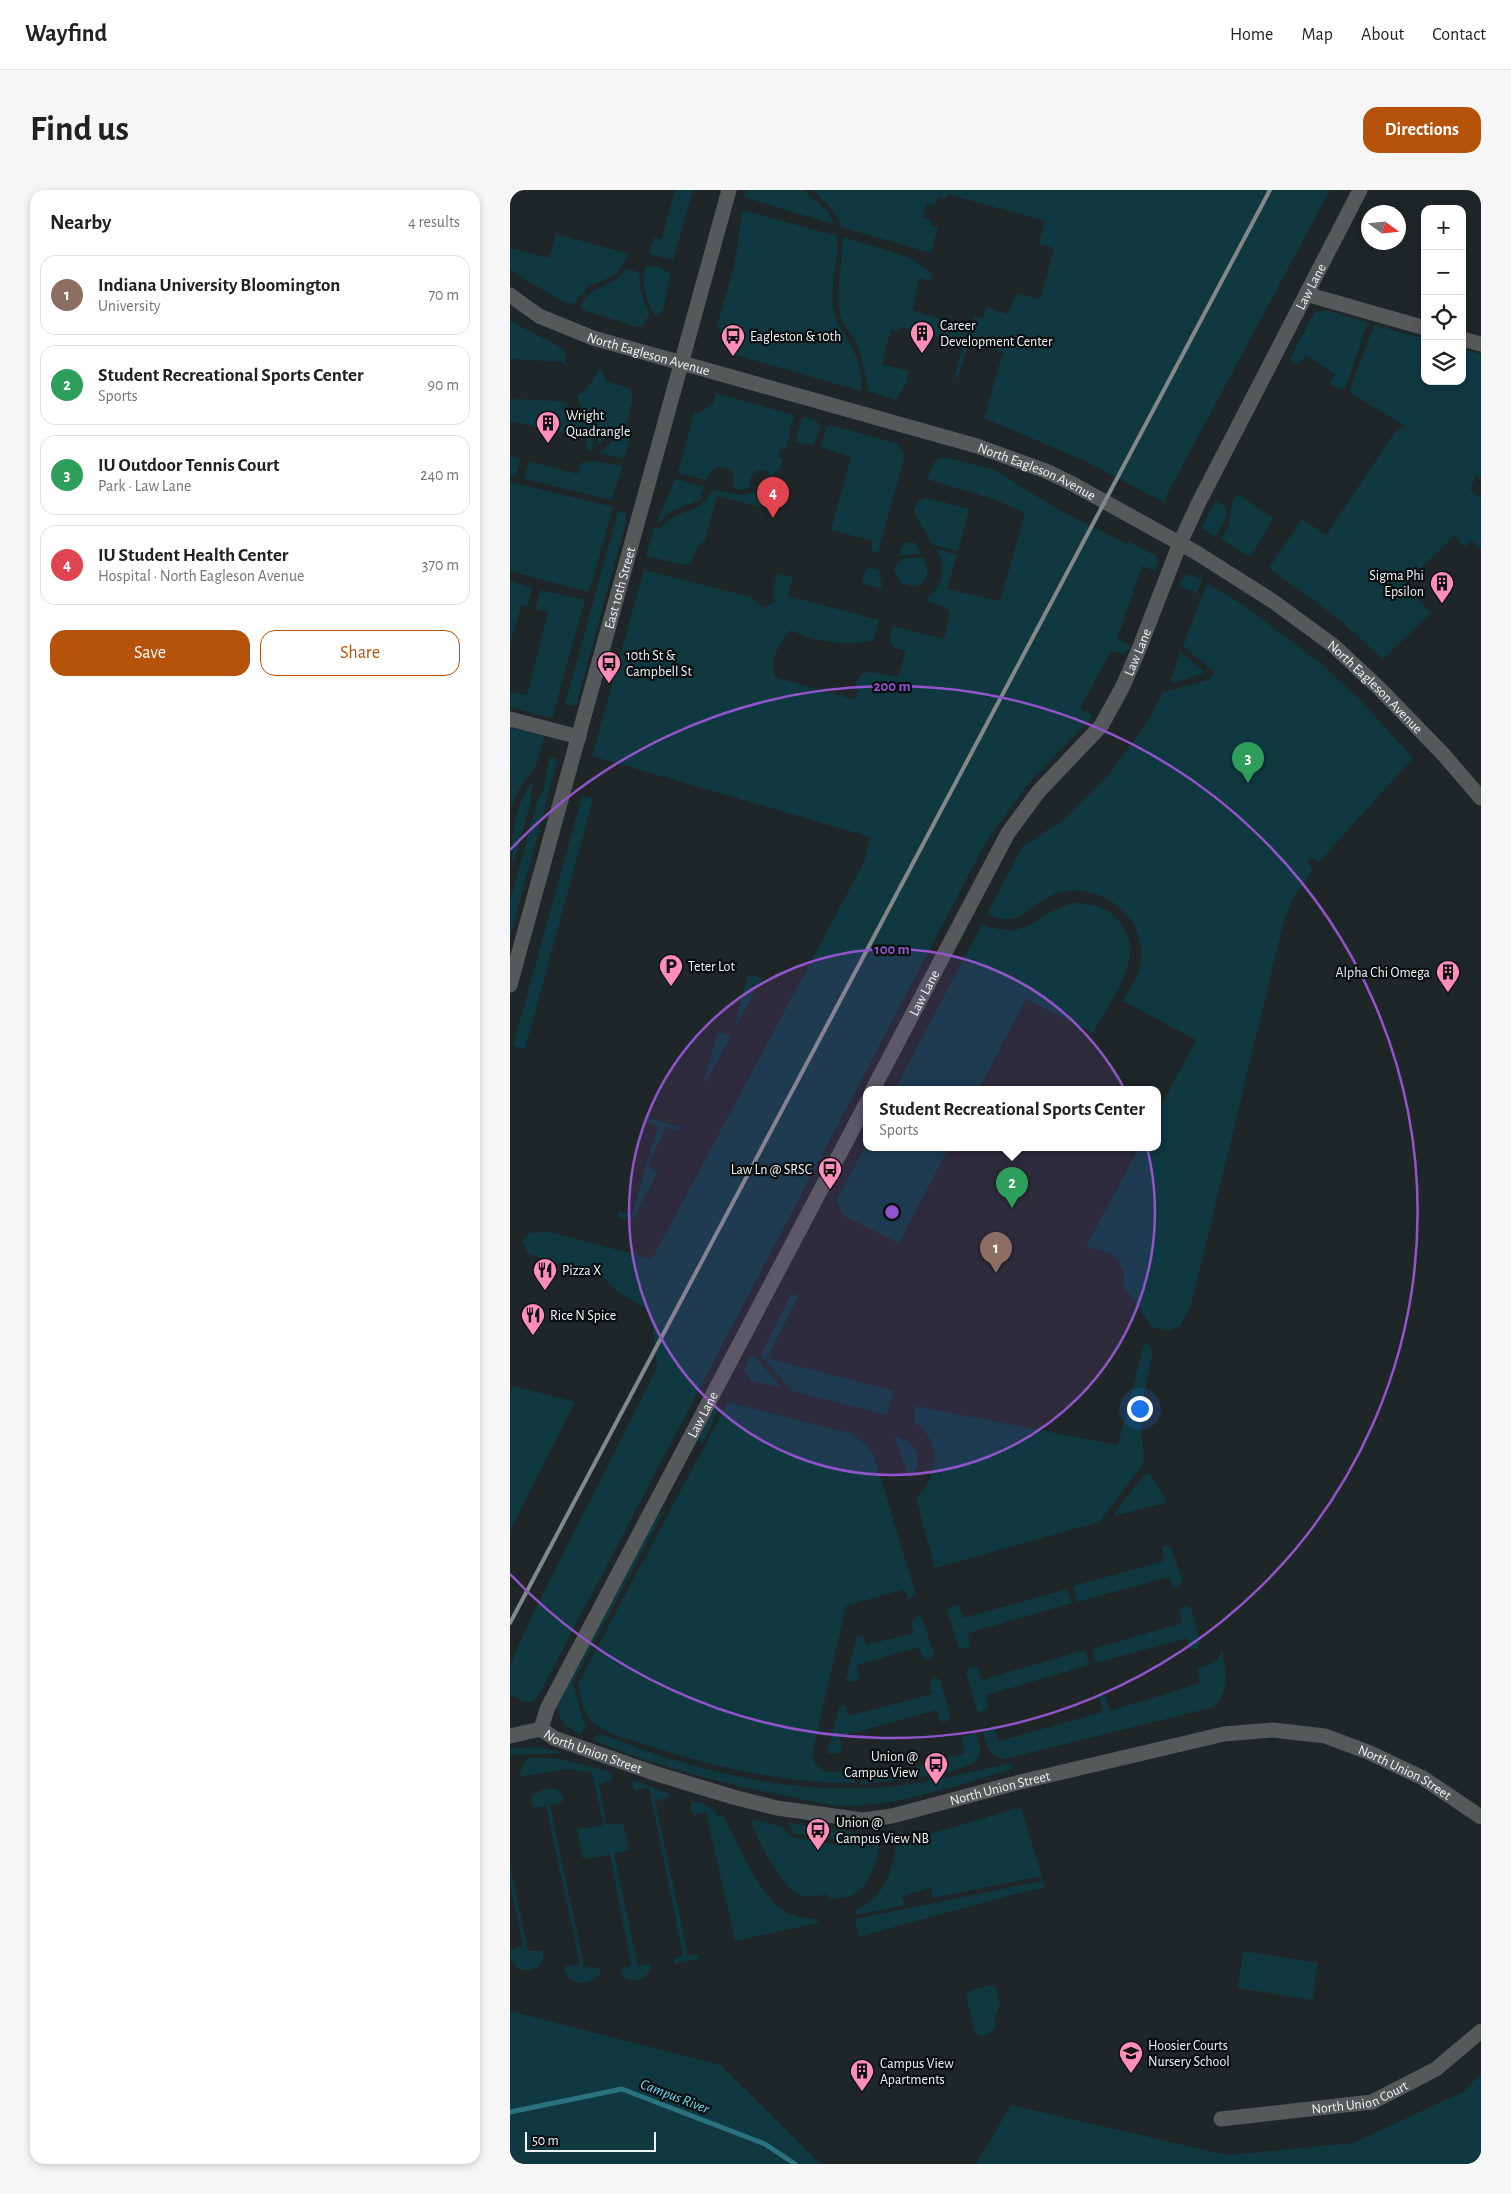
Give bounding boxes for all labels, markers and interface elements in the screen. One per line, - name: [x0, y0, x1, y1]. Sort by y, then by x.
- text: Wayfind: [25, 22, 107, 46]
- text: Home: [1230, 26, 1273, 44]
- text: Map: [1301, 26, 1333, 44]
- text: About: [1361, 26, 1404, 44]
- text: Contact: [1432, 26, 1486, 44]
- button: Directions: [1363, 107, 1481, 153]
- text: Find us: [30, 112, 129, 147]
- north arrow: [1361, 205, 1406, 250]
- map controls: [1421, 205, 1466, 385]
- button: +: [1421, 205, 1466, 250]
- text: Nearby: [50, 212, 111, 233]
- text: 4 results: [408, 214, 460, 230]
- button: −: [1421, 250, 1466, 295]
- street label: Law Lane: [1294, 261, 1329, 312]
- text: Indiana University Bloomington: [98, 276, 340, 295]
- text: 1: [64, 287, 70, 303]
- text: 70 m: [428, 287, 459, 303]
- button: locate: [1421, 295, 1466, 340]
- text: University: [98, 298, 161, 314]
- place label: Career Development Center: [940, 319, 1053, 349]
- building icon: Career Development Center: [909, 320, 935, 354]
- bus stop icon: Eagleston & 10th: [720, 323, 746, 357]
- street label: North Eagleson Avenue: [585, 330, 711, 379]
- place label: Eagleston & 10th: [750, 330, 841, 344]
- button: layers: [1421, 340, 1466, 385]
- text: Student Recreational Sports Center: [98, 366, 364, 385]
- text: 2: [63, 377, 71, 393]
- text: 90 m: [428, 377, 459, 393]
- text: Sports: [98, 388, 138, 404]
- place label: Wright Quadrangle: [566, 409, 630, 439]
- building icon: Wright Quadrangle: [535, 410, 561, 444]
- street label: North Eagleson Avenue: [976, 441, 1098, 503]
- text: IU Outdoor Tennis Court: [98, 456, 279, 475]
- text: 3: [64, 467, 70, 483]
- text: 240 m: [420, 467, 459, 483]
- pin: 4: [757, 477, 789, 518]
- text: Park · Law Lane: [98, 478, 191, 494]
- street label: East 10th Street: [602, 545, 638, 631]
- text: IU Student Health Center: [98, 546, 288, 565]
- text: 4: [63, 557, 71, 573]
- text: 370 m: [422, 557, 459, 573]
- text: Hospital · North Eagleson Avenue: [98, 568, 304, 584]
- place label: Sigma Phi Epsilon: [1369, 569, 1424, 599]
- building icon: Sigma Phi Epsilon: [1429, 570, 1455, 604]
- street label: Law Lane: [1122, 627, 1154, 678]
- button: Save: [50, 630, 250, 676]
- button: Share: [260, 630, 460, 676]
- street label: North Eagleson Avenue: [1325, 638, 1425, 737]
- place label: 10th St & Campbell St: [626, 649, 692, 679]
- bus stop icon: 10th St & Campbell St: [596, 650, 622, 684]
- text: 200 m: [873, 679, 911, 694]
- pin: 3: [1232, 742, 1264, 783]
- text: 100 m: [874, 942, 910, 957]
- parking icon: Teter Lot: [658, 953, 684, 987]
- building icon: Alpha Chi Omega: [1435, 959, 1461, 993]
- place label: Teter Lot: [688, 960, 735, 974]
- place label: Alpha Chi Omega: [1336, 966, 1431, 980]
- street label: Law Lane: [907, 968, 943, 1018]
- popup: [863, 1086, 1161, 1151]
- text: Student Recreational Sports Center: [879, 1100, 1145, 1119]
- text: Sports: [879, 1122, 919, 1138]
- bus stop icon: Law Ln @ SRSC: [817, 1156, 843, 1190]
- place label: Law Ln @ SRSC: [731, 1163, 812, 1177]
- pin: 2: [996, 1167, 1028, 1208]
- centre of rings: [883, 1203, 901, 1221]
- pin: 1: [980, 1232, 1012, 1273]
- restaurant icon: Pizza X: [532, 1257, 558, 1291]
- place label: Pizza X: [562, 1264, 601, 1278]
- restaurant icon: Rice N Spice: [520, 1302, 546, 1336]
- place label: Rice N Spice: [550, 1309, 616, 1323]
- street label: Law Lane: [685, 1390, 721, 1440]
- your location: [1127, 1396, 1153, 1422]
- street label: North Union Street: [541, 1727, 644, 1776]
- street label: North Union Street: [1356, 1743, 1454, 1803]
- place label: Union @ Campus View: [844, 1750, 919, 1780]
- bus stop icon: Union @ Campus View: [923, 1751, 949, 1785]
- street label: North Union Street: [948, 1769, 1052, 1808]
- place label: Union @ Campus View NB: [836, 1816, 929, 1846]
- bus stop icon: Union @ Campus View NB: [805, 1817, 831, 1851]
- place label: Hoosier Courts Nursery School: [1148, 2039, 1230, 2069]
- school or university icon: Hoosier Courts Nursery School: [1118, 2040, 1144, 2074]
- place label: Campus View Apartments: [880, 2057, 954, 2087]
- building icon: Campus View Apartments: [849, 2058, 875, 2092]
- water label: Campus River: [638, 2076, 713, 2117]
- street label: North Union Court: [1311, 2079, 1411, 2117]
- scale bar: [525, 2129, 656, 2152]
- text: 50 m: [532, 2134, 559, 2148]

